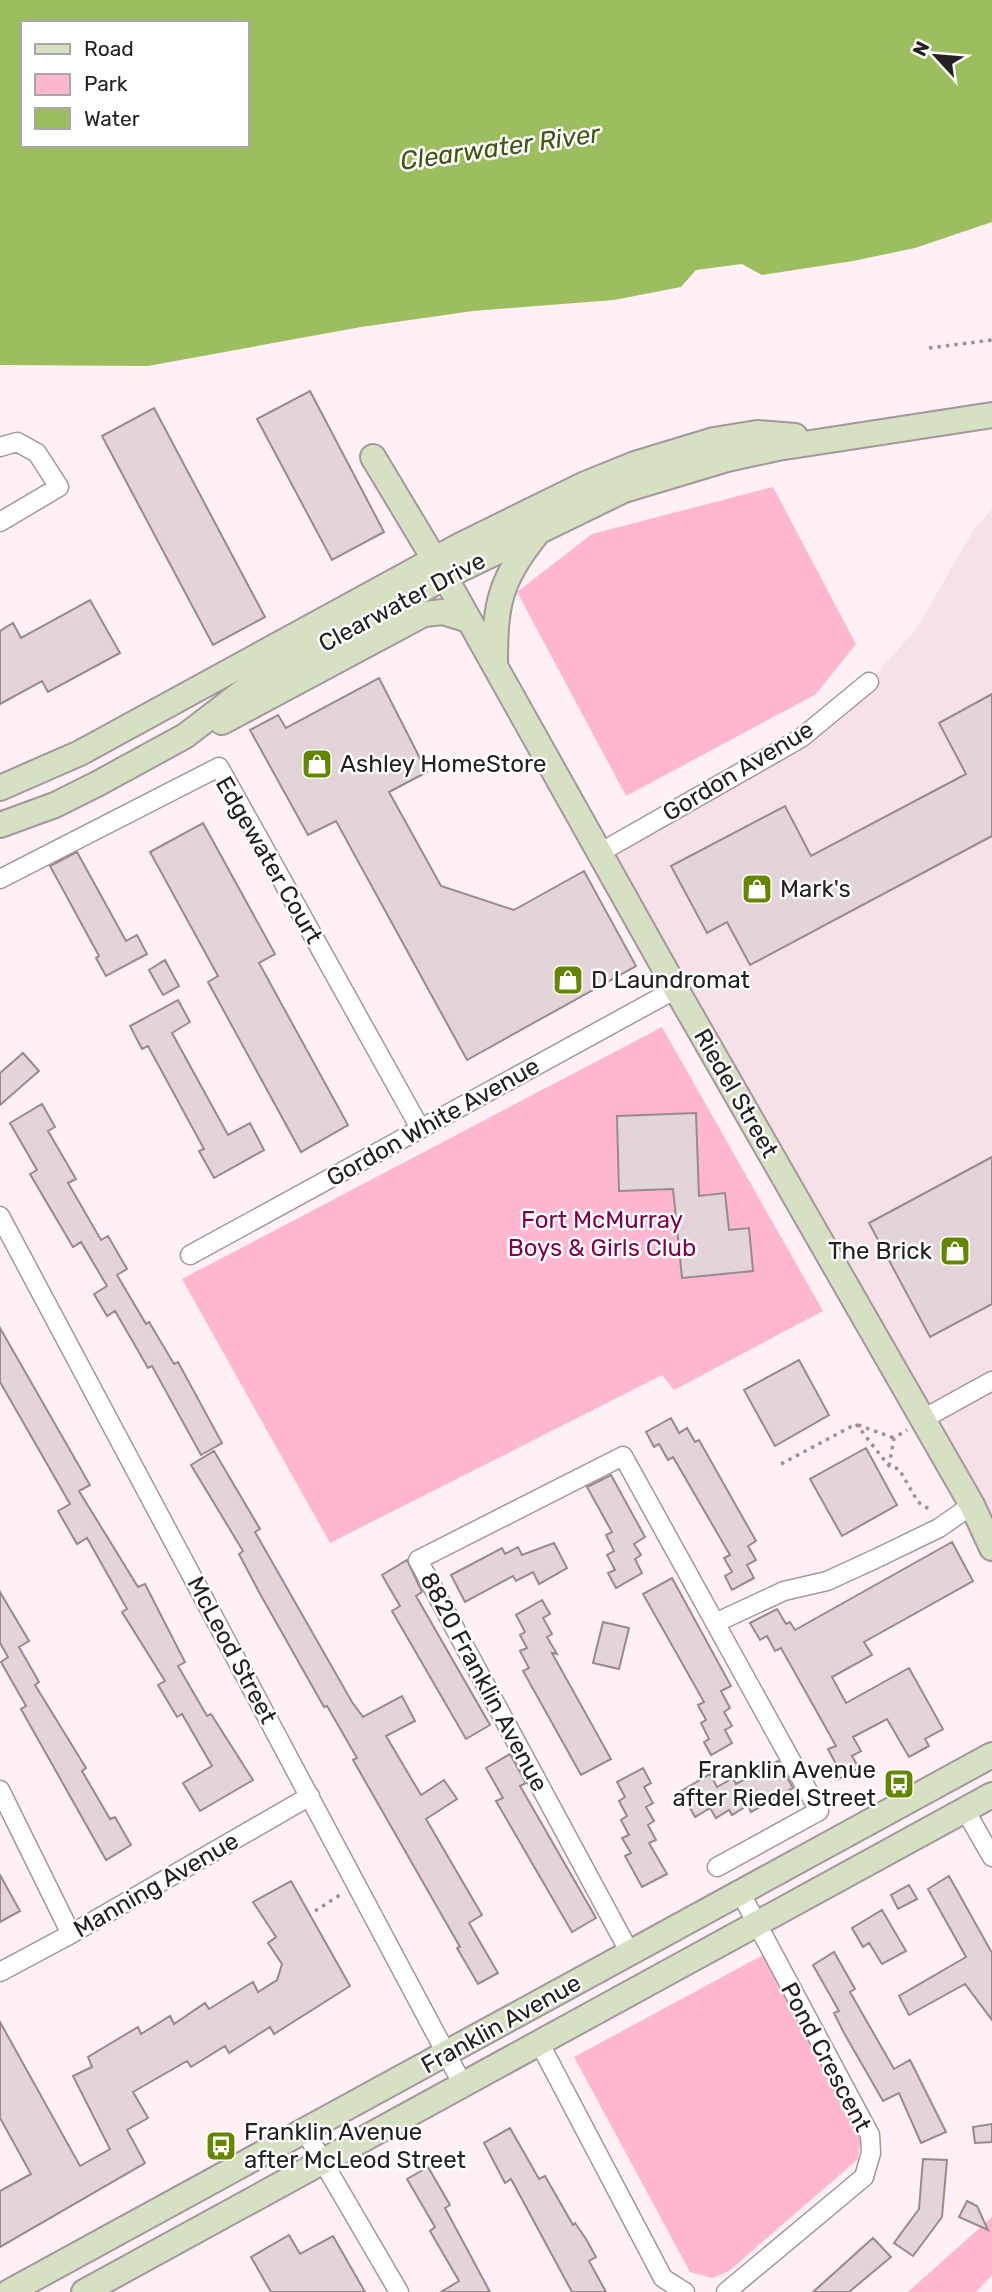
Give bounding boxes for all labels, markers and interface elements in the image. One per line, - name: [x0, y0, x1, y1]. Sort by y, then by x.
- legend: [21, 21, 248, 147]
- north arrow: [901, 21, 971, 91]
- text: Road: [84, 36, 134, 61]
- text: N: [908, 38, 935, 60]
- text: Park: [84, 71, 128, 96]
- text: Water: [84, 106, 140, 131]
- water label: Clearwater River: [398, 118, 603, 177]
- street label: Clearwater Drive: [314, 546, 490, 658]
- street label: Gordon Avenue: [658, 715, 818, 827]
- shop icon: Ashley HomeStore: [300, 747, 334, 781]
- place label: Ashley HomeStore: [340, 750, 546, 778]
- street label: Edgewater Court: [210, 772, 328, 948]
- shop icon: Mark's: [740, 872, 774, 906]
- place label: Mark's: [780, 875, 851, 903]
- shop icon: D Laundromat: [551, 963, 585, 997]
- place label: D Laundromat: [591, 966, 750, 994]
- street label: Riedel Street: [688, 1024, 784, 1162]
- street label: Gordon White Avenue: [322, 1052, 544, 1192]
- park label: Fort McMurray Boys & Girls Club: [508, 1206, 696, 1262]
- shop icon: The Brick: [938, 1234, 972, 1268]
- place label: The Brick: [828, 1237, 933, 1265]
- street label: 8820 Franklin Avenue: [414, 1568, 554, 1796]
- street label: McLeod Street: [182, 1572, 282, 1728]
- place label: Franklin Avenue after Riedel Street: [673, 1756, 876, 1812]
- bus stop icon: Franklin Avenue after Riedel Street: [882, 1767, 916, 1801]
- street label: Manning Avenue: [69, 1827, 243, 1943]
- street label: Franklin Avenue: [416, 1969, 586, 2079]
- street label: Pond Crescent: [775, 1978, 877, 2136]
- place label: Franklin Avenue after McLeod Street: [244, 2118, 466, 2174]
- bus stop icon: Franklin Avenue after McLeod Street: [204, 2129, 238, 2163]

